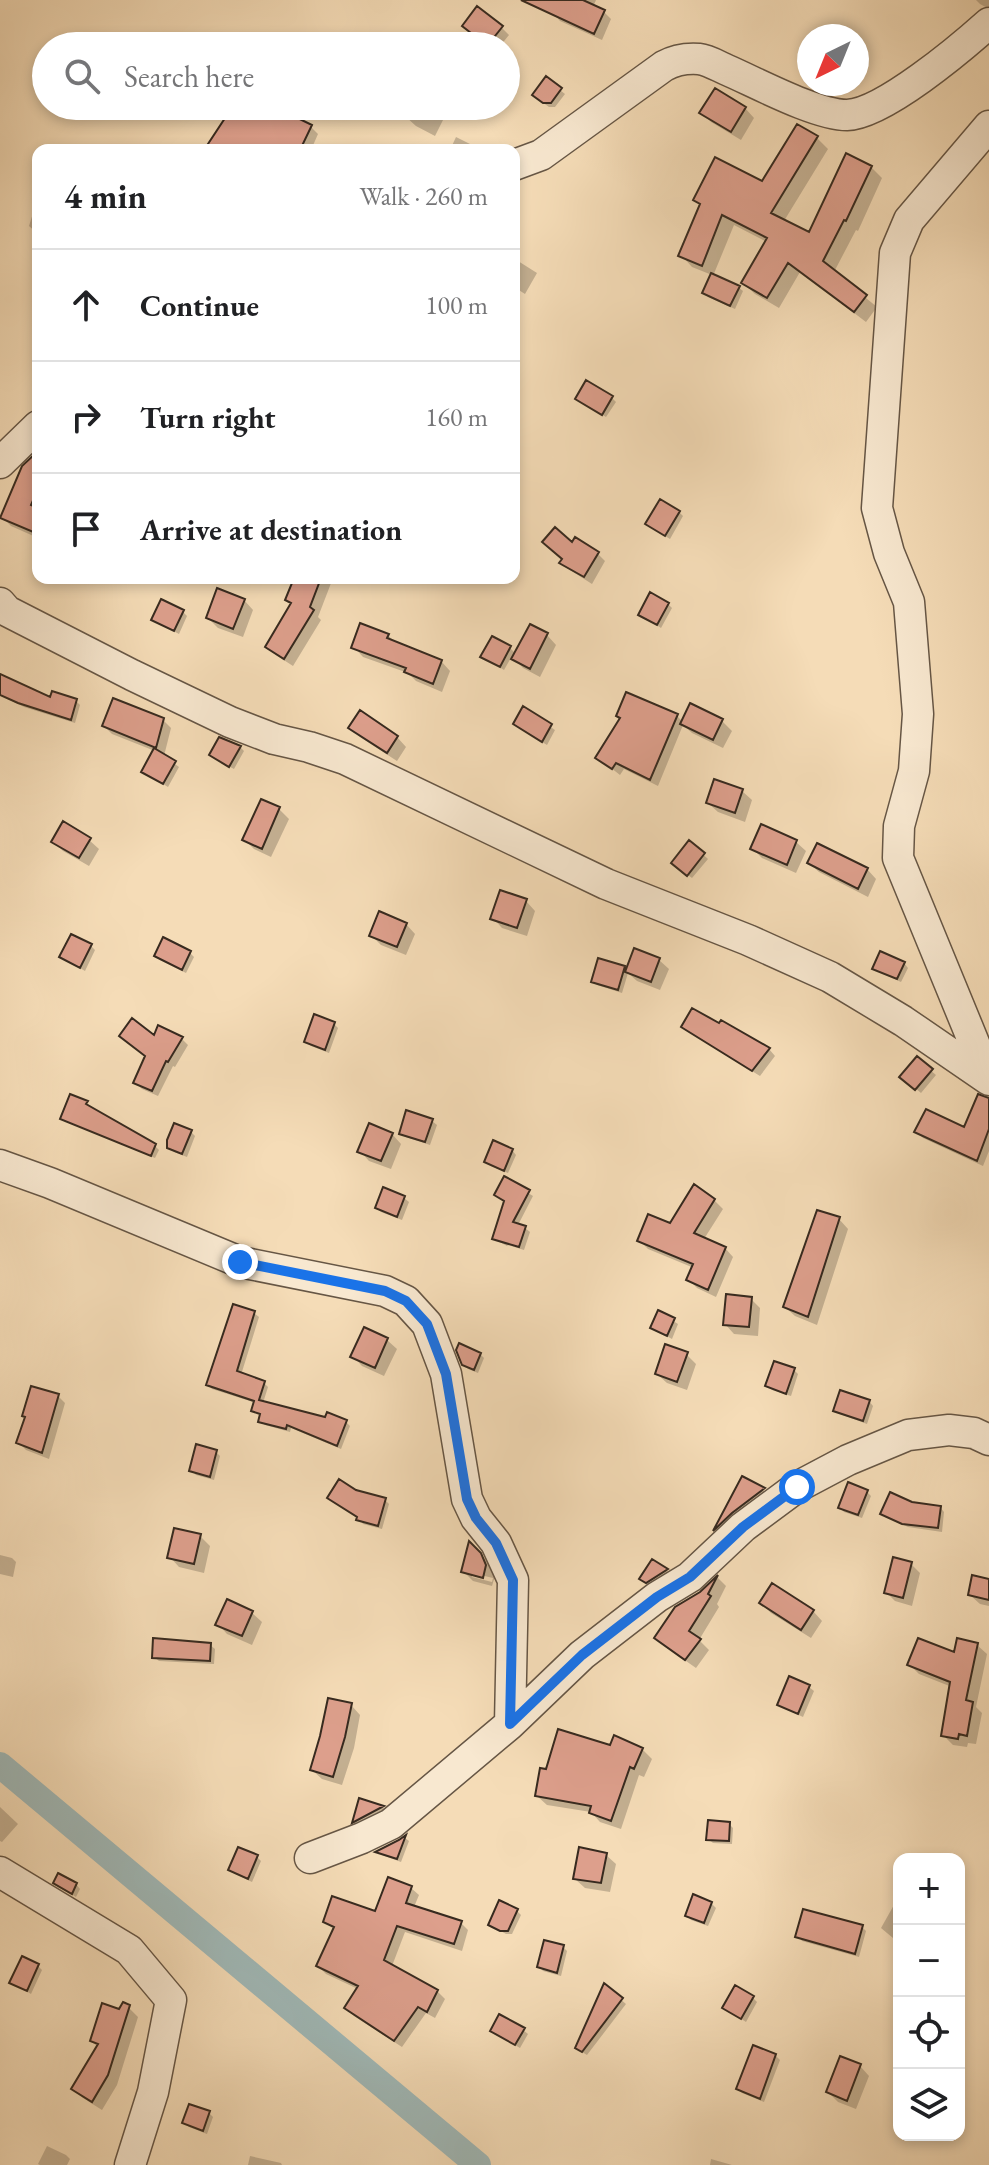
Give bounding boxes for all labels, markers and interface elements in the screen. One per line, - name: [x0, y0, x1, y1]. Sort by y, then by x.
- north arrow: [797, 24, 869, 96]
- search box: [32, 32, 520, 120]
- icon: search: [60, 54, 104, 98]
- text: Search here: [124, 57, 254, 96]
- text: 4 min: [64, 174, 147, 218]
- text: Walk · 260 m: [360, 179, 488, 213]
- icon: ahead: [64, 283, 108, 327]
- text: Continue: [140, 286, 259, 325]
- text: 100 m: [425, 288, 488, 322]
- icon: right: [64, 395, 108, 439]
- text: Turn right: [140, 398, 276, 437]
- text: 160 m: [425, 400, 488, 434]
- icon: arrive: [64, 507, 108, 551]
- text: Arrive at destination: [140, 510, 402, 549]
- route end: [222, 1244, 258, 1280]
- route start: [779, 1469, 815, 1505]
- map controls: [893, 1853, 965, 2141]
- button: +: [893, 1853, 965, 1925]
- button: −: [893, 1925, 965, 1997]
- button: locate: [893, 1997, 965, 2069]
- button: layers: [893, 2069, 965, 2141]

